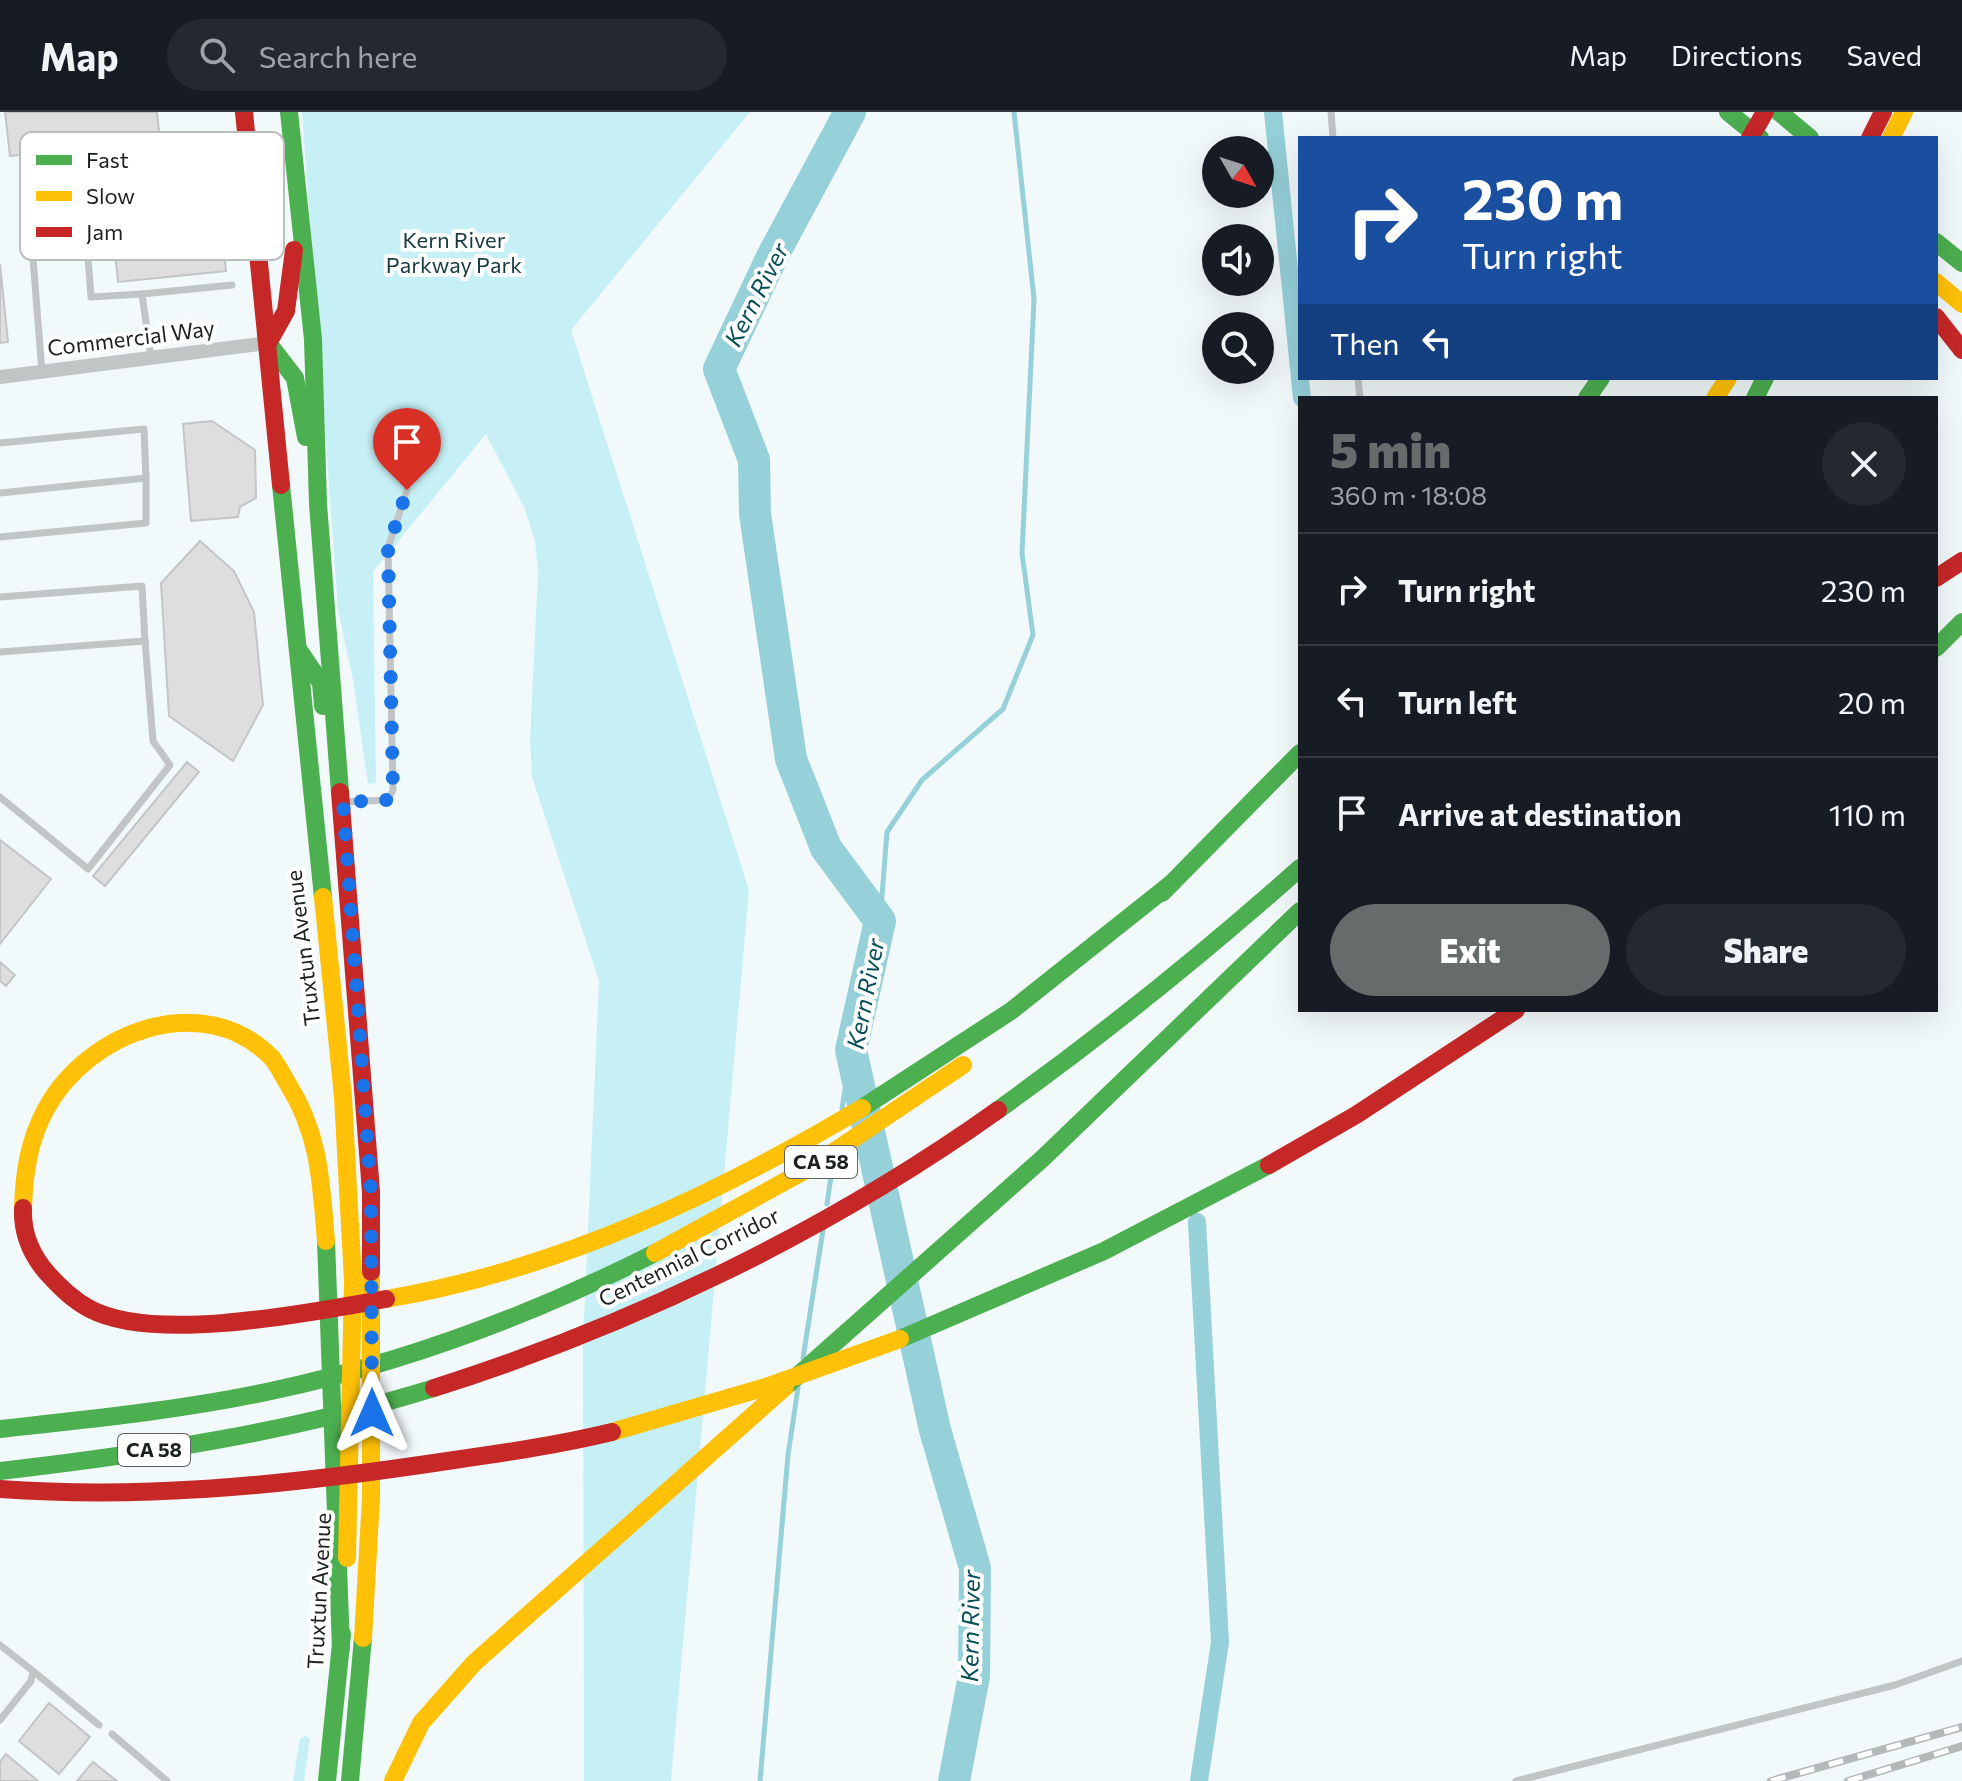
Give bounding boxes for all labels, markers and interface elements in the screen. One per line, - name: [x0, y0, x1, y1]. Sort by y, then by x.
- search box: [167, 19, 727, 91]
- text: Map: [40, 32, 119, 79]
- icon: search: [195, 33, 239, 77]
- text: Search here: [259, 37, 417, 74]
- text: Map: [1569, 38, 1627, 72]
- text: Directions: [1671, 38, 1802, 72]
- text: Saved: [1846, 38, 1922, 72]
- legend: [20, 132, 284, 260]
- north arrow: [1202, 136, 1274, 208]
- map controls: [1202, 136, 1274, 384]
- text: Fast: [86, 146, 129, 173]
- text: 230 m: [1462, 163, 1623, 232]
- icon: right: [1330, 168, 1434, 272]
- text: Slow: [86, 182, 135, 209]
- text: Jam: [86, 218, 123, 245]
- button: sound: [1202, 224, 1274, 296]
- park label: Kern River Parkway Park: [386, 226, 522, 278]
- text: Turn right: [1462, 232, 1623, 276]
- water label: Kern River: [717, 237, 795, 351]
- button: search: [1202, 312, 1274, 384]
- street label: Commercial Way: [46, 314, 216, 361]
- icon: left: [1415, 320, 1459, 364]
- text: Then: [1330, 324, 1399, 361]
- pin: [373, 408, 441, 490]
- text: 5 min: [1330, 419, 1451, 478]
- icon: arrive: [385, 420, 429, 464]
- button: close: [1822, 422, 1906, 506]
- text: 360 m · 18:08: [1330, 479, 1487, 510]
- icon: right: [1330, 567, 1374, 611]
- text: Turn right: [1398, 571, 1535, 608]
- text: 230 m: [1821, 571, 1906, 608]
- icon: left: [1330, 679, 1374, 723]
- text: Turn left: [1398, 683, 1517, 720]
- text: 20 m: [1838, 683, 1906, 720]
- icon: arrive: [1330, 791, 1374, 835]
- text: Arrive at destination: [1398, 795, 1682, 832]
- text: 110 m: [1829, 795, 1906, 832]
- street label: Truxtun Avenue: [280, 869, 325, 1027]
- button: Exit: [1330, 904, 1610, 996]
- button: Share: [1626, 904, 1906, 996]
- water label: Kern River: [840, 935, 890, 1052]
- road number: CA 58: [785, 1146, 857, 1178]
- street label: Centennial Corridor: [594, 1201, 784, 1312]
- position arrow: [330, 1371, 414, 1455]
- road number: CA 58: [118, 1434, 190, 1466]
- street label: Truxtun Avenue: [301, 1512, 336, 1670]
- water label: Kern River: [954, 1568, 985, 1682]

